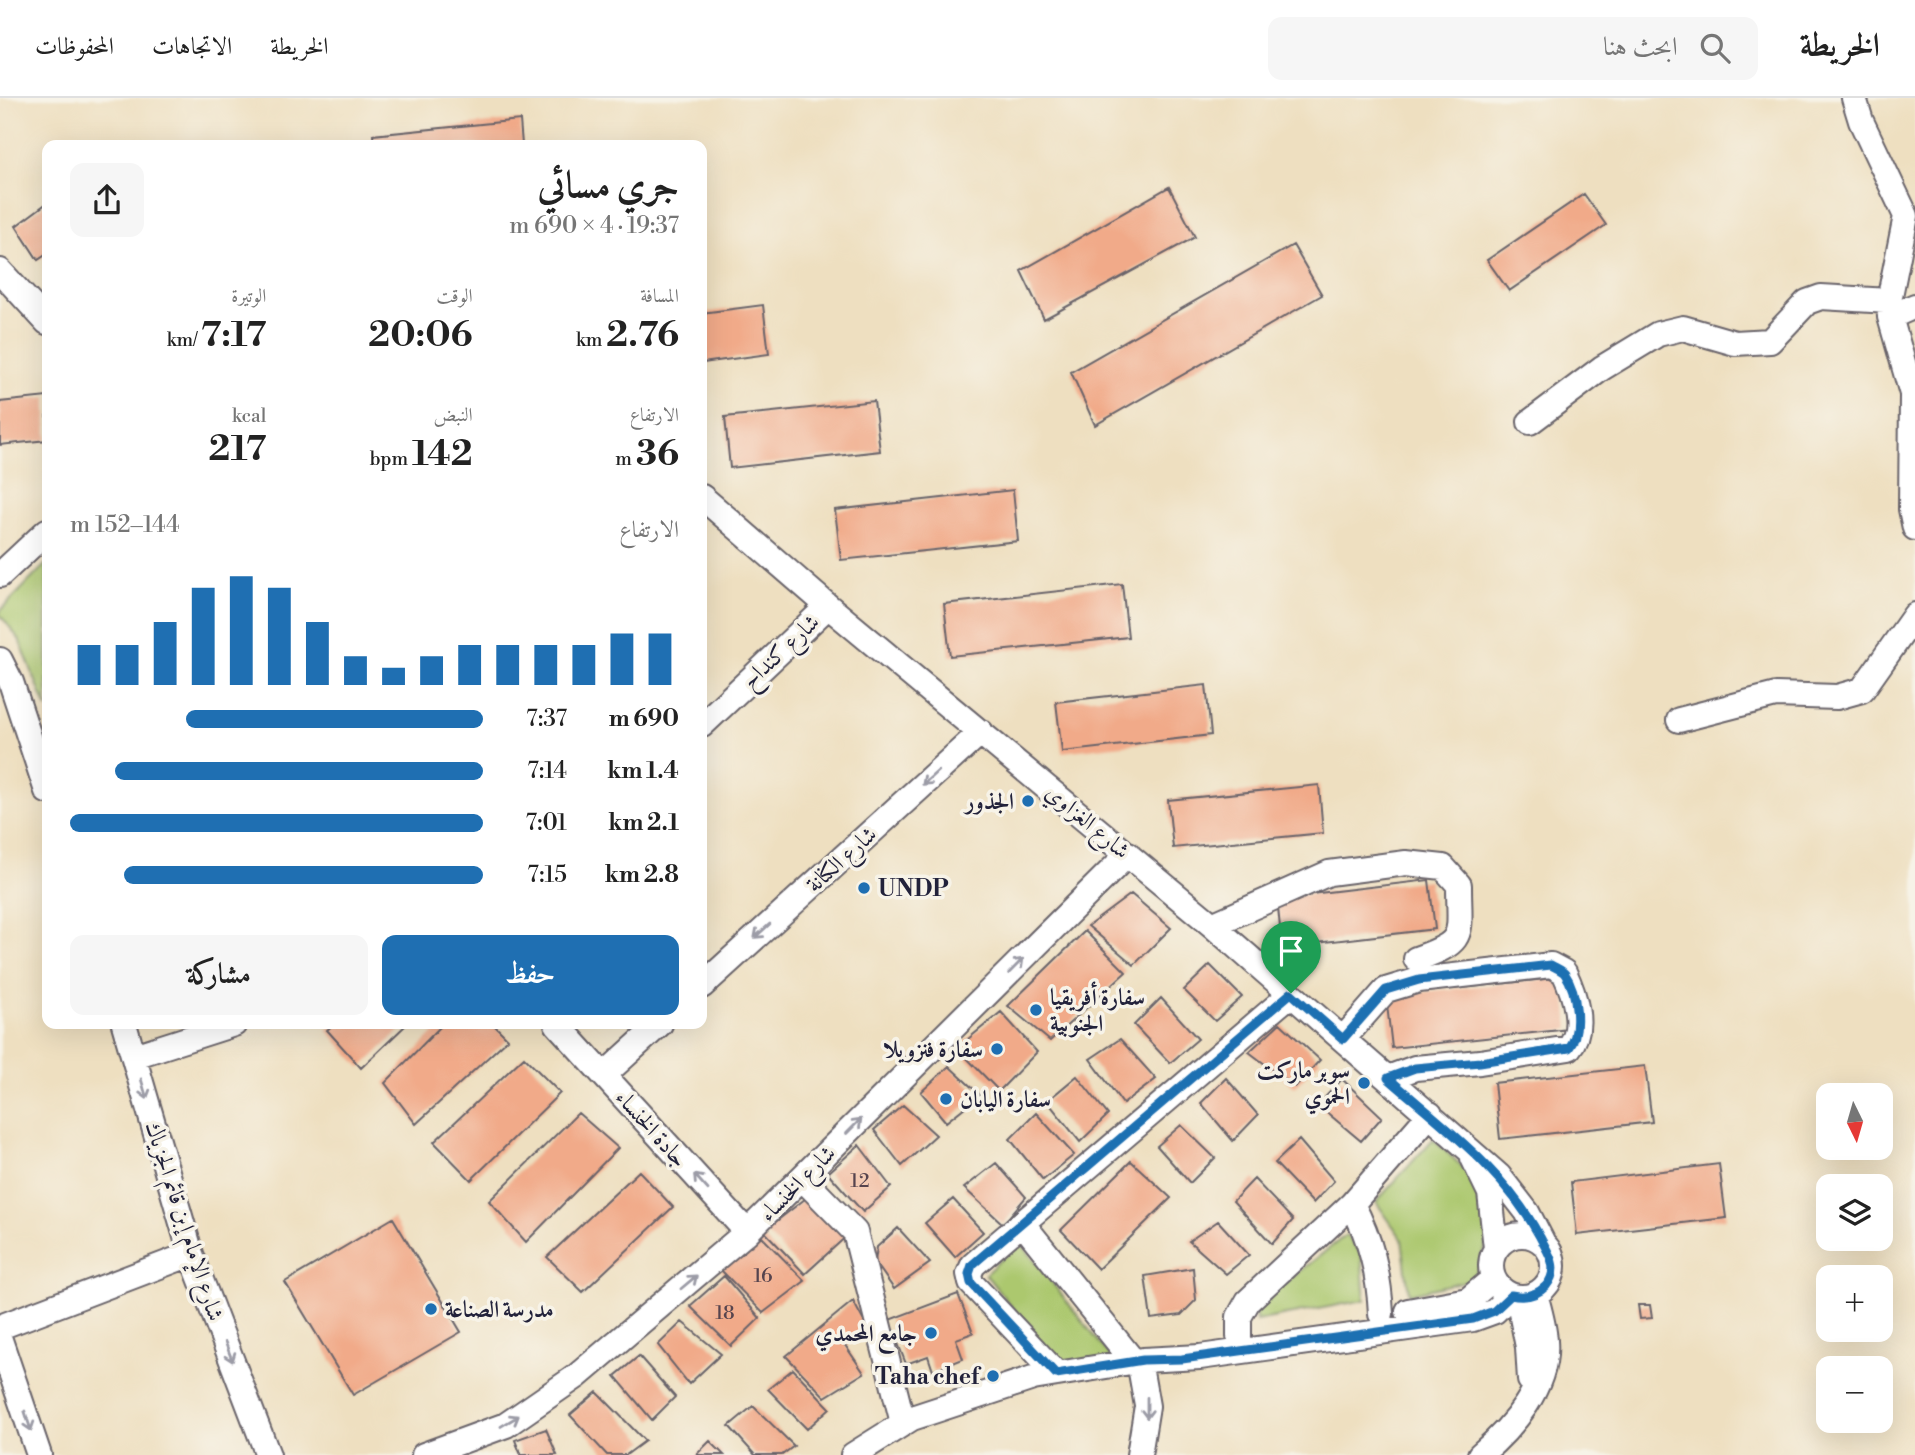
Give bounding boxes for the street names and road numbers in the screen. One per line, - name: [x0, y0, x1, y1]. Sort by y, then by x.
- street label: شارع كنداح: [736, 609, 830, 699]
- street label: شارع الغزاوي: [1036, 778, 1135, 869]
- street label: شارع الكنانة: [800, 821, 886, 903]
- street label: جادة الخنساء: [609, 1084, 693, 1173]
- street label: شارع الإمام إبن قائم الجزياك: [134, 1118, 230, 1326]
- street label: شارع الخنساء: [754, 1140, 845, 1231]

